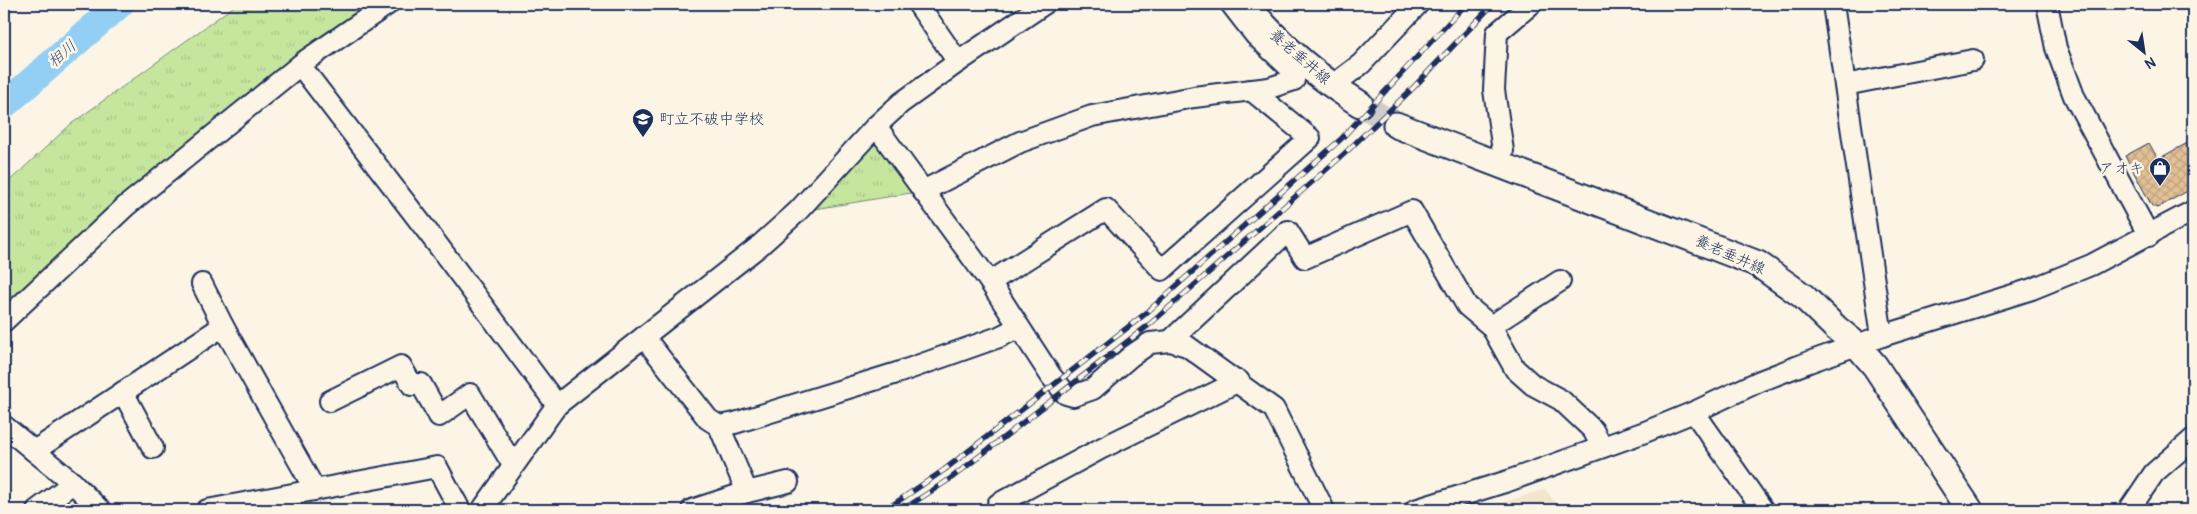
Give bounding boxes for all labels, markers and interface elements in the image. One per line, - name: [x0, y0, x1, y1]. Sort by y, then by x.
- street label: 養老垂井線: [1265, 25, 1335, 89]
- north arrow: [2120, 28, 2170, 78]
- water label: 相川: [43, 36, 81, 72]
- text: N: [2142, 53, 2159, 73]
- school or university icon: 町立不破中学校: [631, 107, 655, 138]
- place label: 町立不破中学校: [659, 110, 764, 129]
- shop icon: アオキ: [2148, 156, 2172, 187]
- place label: アオキ: [2099, 159, 2144, 178]
- street label: 養老垂井線: [1692, 231, 1768, 279]

